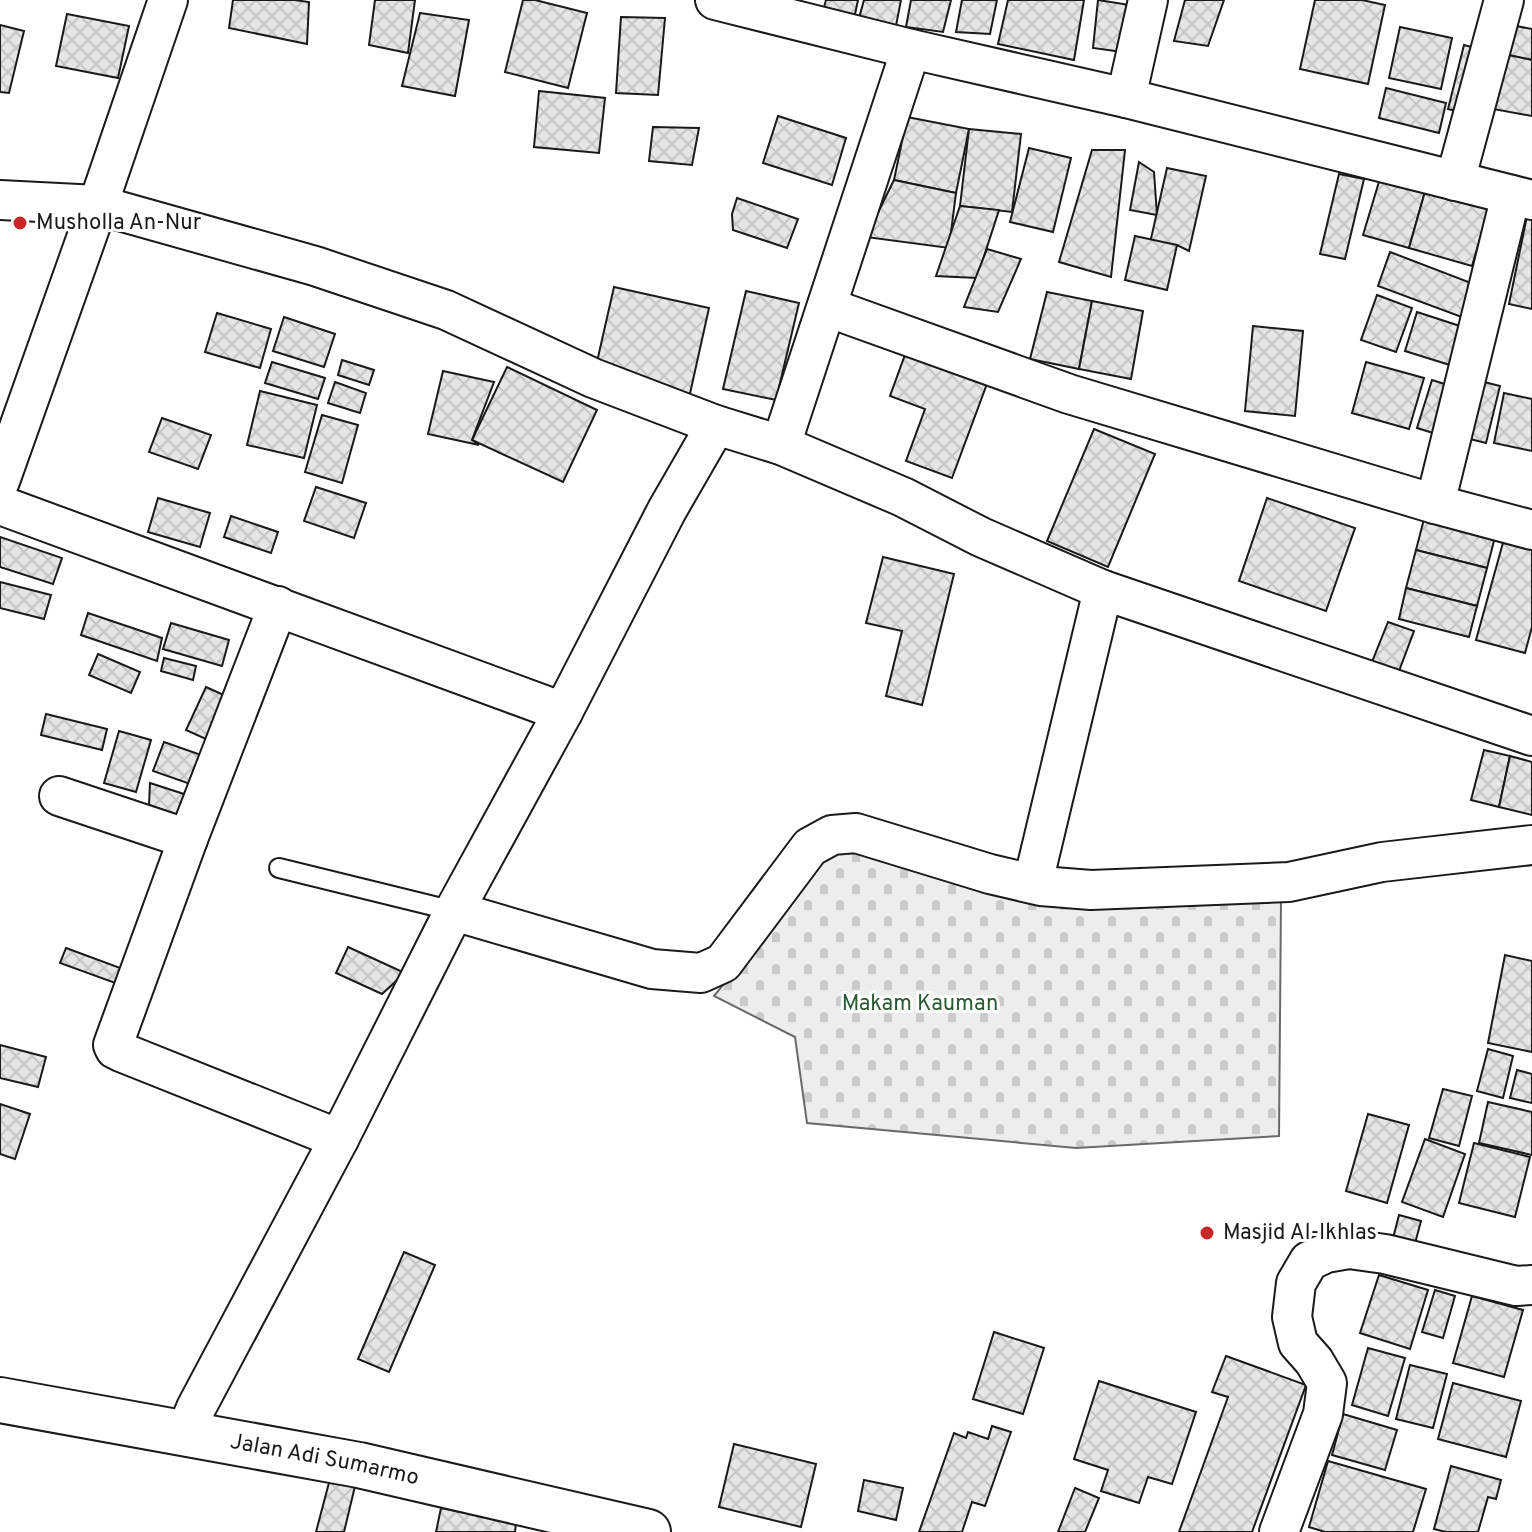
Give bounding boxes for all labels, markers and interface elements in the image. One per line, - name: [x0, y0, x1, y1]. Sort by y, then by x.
- place label: Musholla An-Nur: [36, 210, 202, 237]
- marker: Musholla An-Nur: [11, 214, 29, 232]
- park label: Makam Kauman: [842, 991, 998, 1018]
- place label: Masjid Al-Ikhlas: [1223, 1220, 1377, 1247]
- marker: Masjid Al-Ikhlas: [1198, 1224, 1216, 1242]
- street label: Jalan Adi Sumarmo: [228, 1428, 422, 1492]

